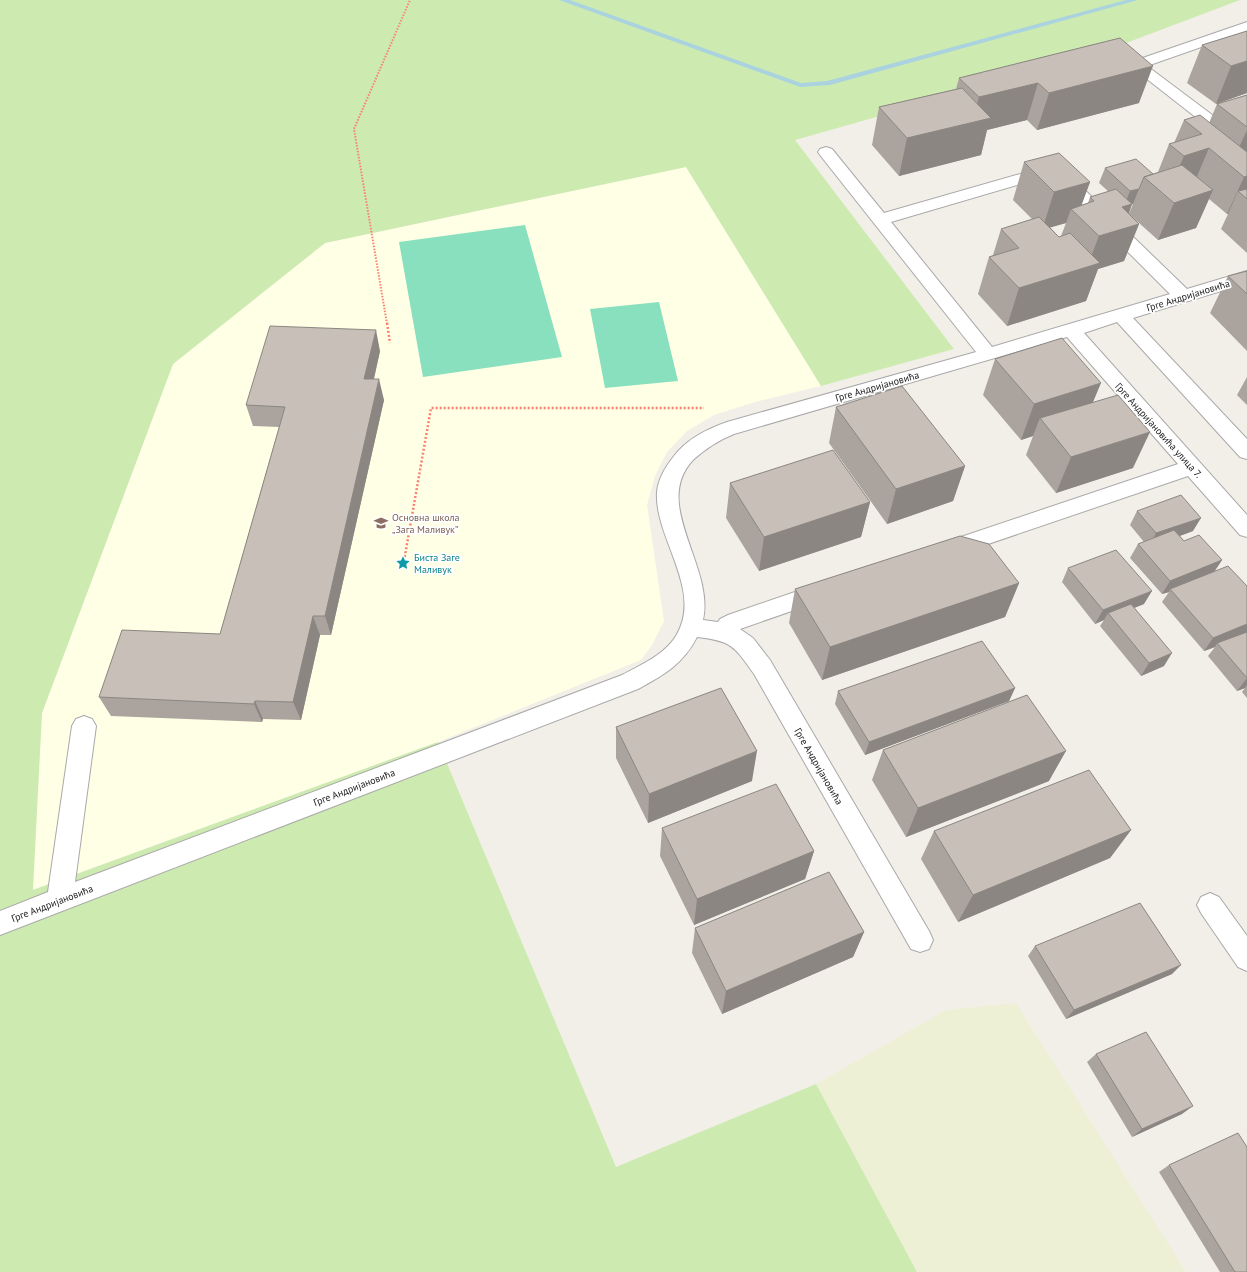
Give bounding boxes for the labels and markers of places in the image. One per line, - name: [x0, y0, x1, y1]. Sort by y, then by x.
- place label: Основна школа „Зага Маливук”: [392, 511, 459, 536]
- school or university icon: Основна школа „Зага Маливук”: [373, 515, 389, 531]
- place label: Биста Заге Маливук: [414, 551, 460, 576]
- place icon: Биста Заге Маливук: [395, 555, 411, 571]

